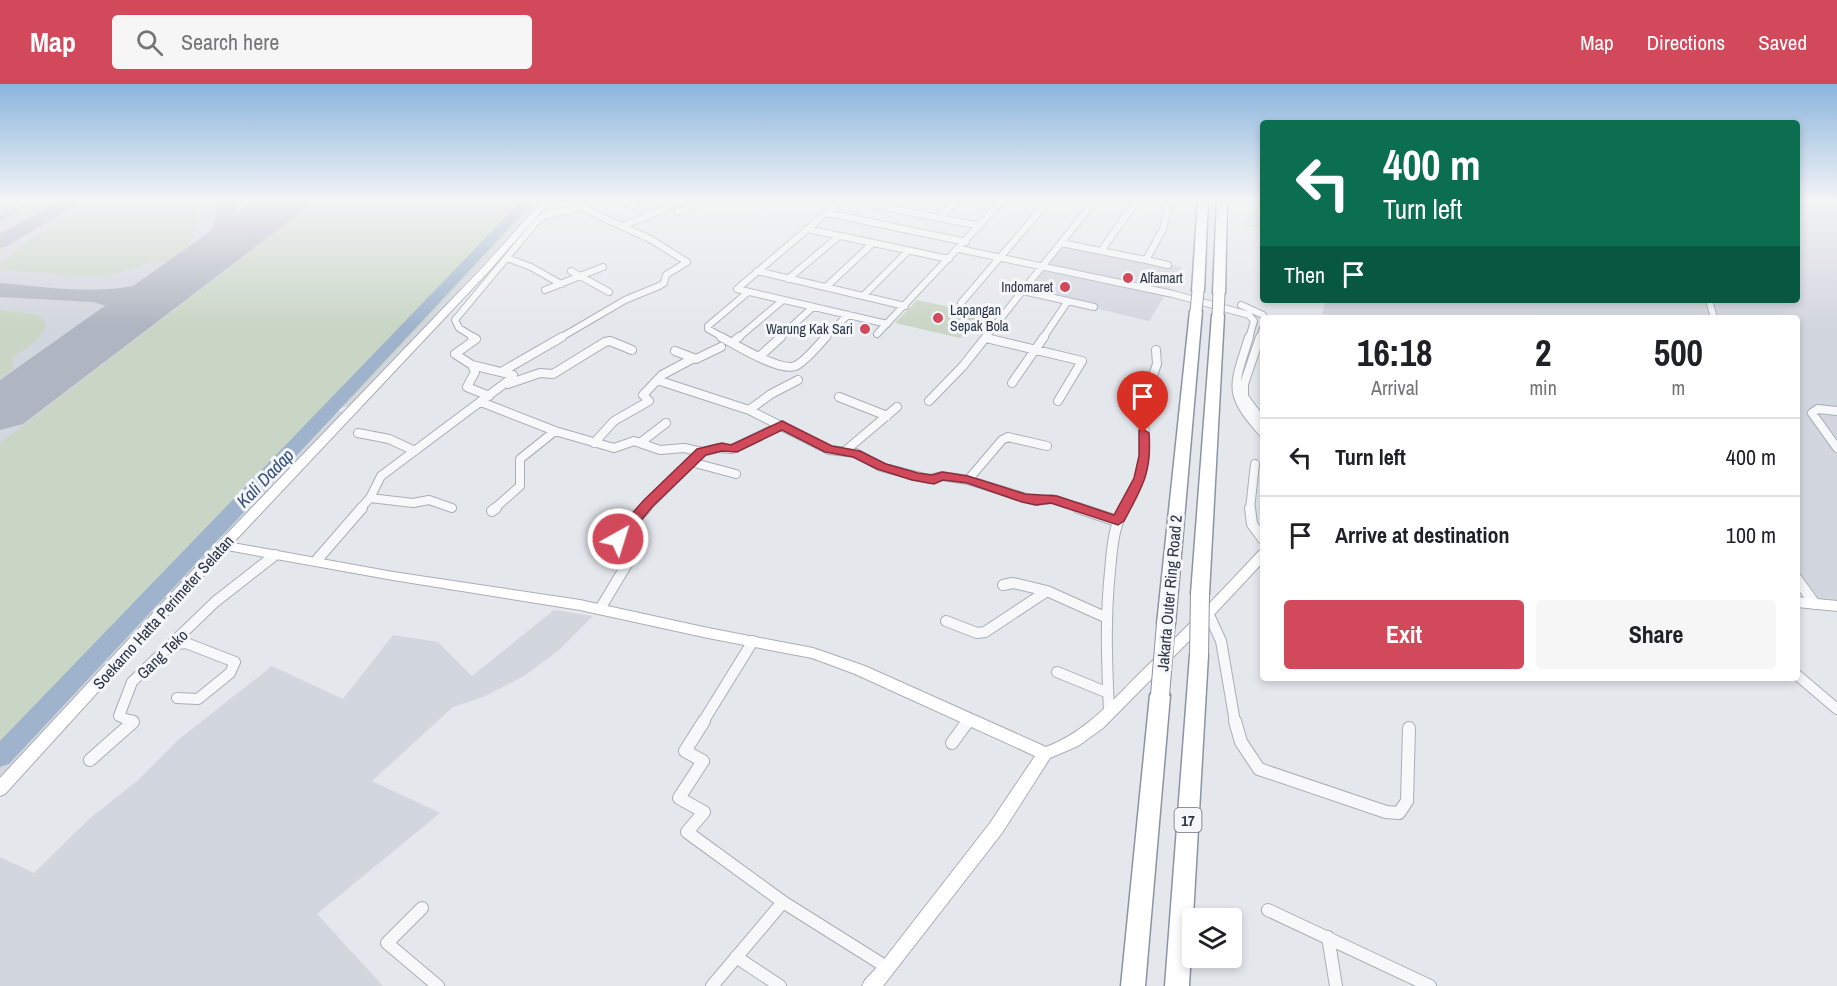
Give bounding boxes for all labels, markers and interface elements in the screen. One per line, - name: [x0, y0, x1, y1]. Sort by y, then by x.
- search box: [112, 15, 532, 69]
- text: Map: [30, 23, 76, 61]
- icon: search: [133, 26, 166, 59]
- text: Search here: [181, 27, 279, 57]
- text: Map: [1580, 28, 1614, 57]
- text: Directions: [1647, 28, 1725, 57]
- text: Saved: [1758, 28, 1807, 57]
- text: 400 m: [1383, 137, 1481, 193]
- icon: left: [1284, 144, 1362, 222]
- text: Turn left: [1383, 191, 1462, 227]
- icon: arrive: [1337, 258, 1370, 291]
- text: Then: [1284, 260, 1325, 290]
- place label: Alfamart: [1139, 269, 1183, 287]
- marker: Alfamart: [1121, 271, 1135, 285]
- place label: Indomaret: [1001, 278, 1053, 296]
- marker: Indomaret: [1058, 280, 1072, 294]
- place label: Lapangan Sepak Bola: [950, 301, 1009, 335]
- marker: Lapangan Sepak Bola: [931, 311, 945, 325]
- place label: Warung Kak Sari: [766, 320, 853, 338]
- marker: Warung Kak Sari: [858, 322, 872, 336]
- text: 16:18: [1357, 329, 1432, 377]
- text: 2: [1535, 329, 1551, 377]
- text: 500: [1654, 329, 1703, 377]
- pin: [1117, 371, 1168, 433]
- text: Arrival: [1371, 374, 1418, 401]
- text: min: [1529, 374, 1557, 401]
- text: m: [1672, 374, 1685, 401]
- icon: arrive: [1126, 380, 1159, 413]
- icon: left: [1284, 441, 1317, 474]
- text: Turn left: [1335, 442, 1406, 472]
- text: 400 m: [1726, 442, 1776, 472]
- water label: Kali Dadap: [231, 443, 299, 513]
- position arrow: [586, 507, 650, 571]
- street label: Jakarta Outer Ring Road 2: [1151, 514, 1187, 672]
- icon: arrive: [1284, 519, 1317, 552]
- text: Arrive at destination: [1335, 520, 1509, 550]
- text: 100 m: [1726, 520, 1776, 550]
- street label: Soekarno Hatta Perimeter Selatan: [88, 530, 238, 694]
- button: Exit: [1284, 600, 1524, 669]
- button: Share: [1536, 600, 1776, 669]
- street label: Gang Teko: [132, 624, 192, 684]
- road number: 17: [1174, 808, 1202, 832]
- map controls: [1182, 908, 1242, 968]
- button: layers: [1182, 908, 1242, 968]

